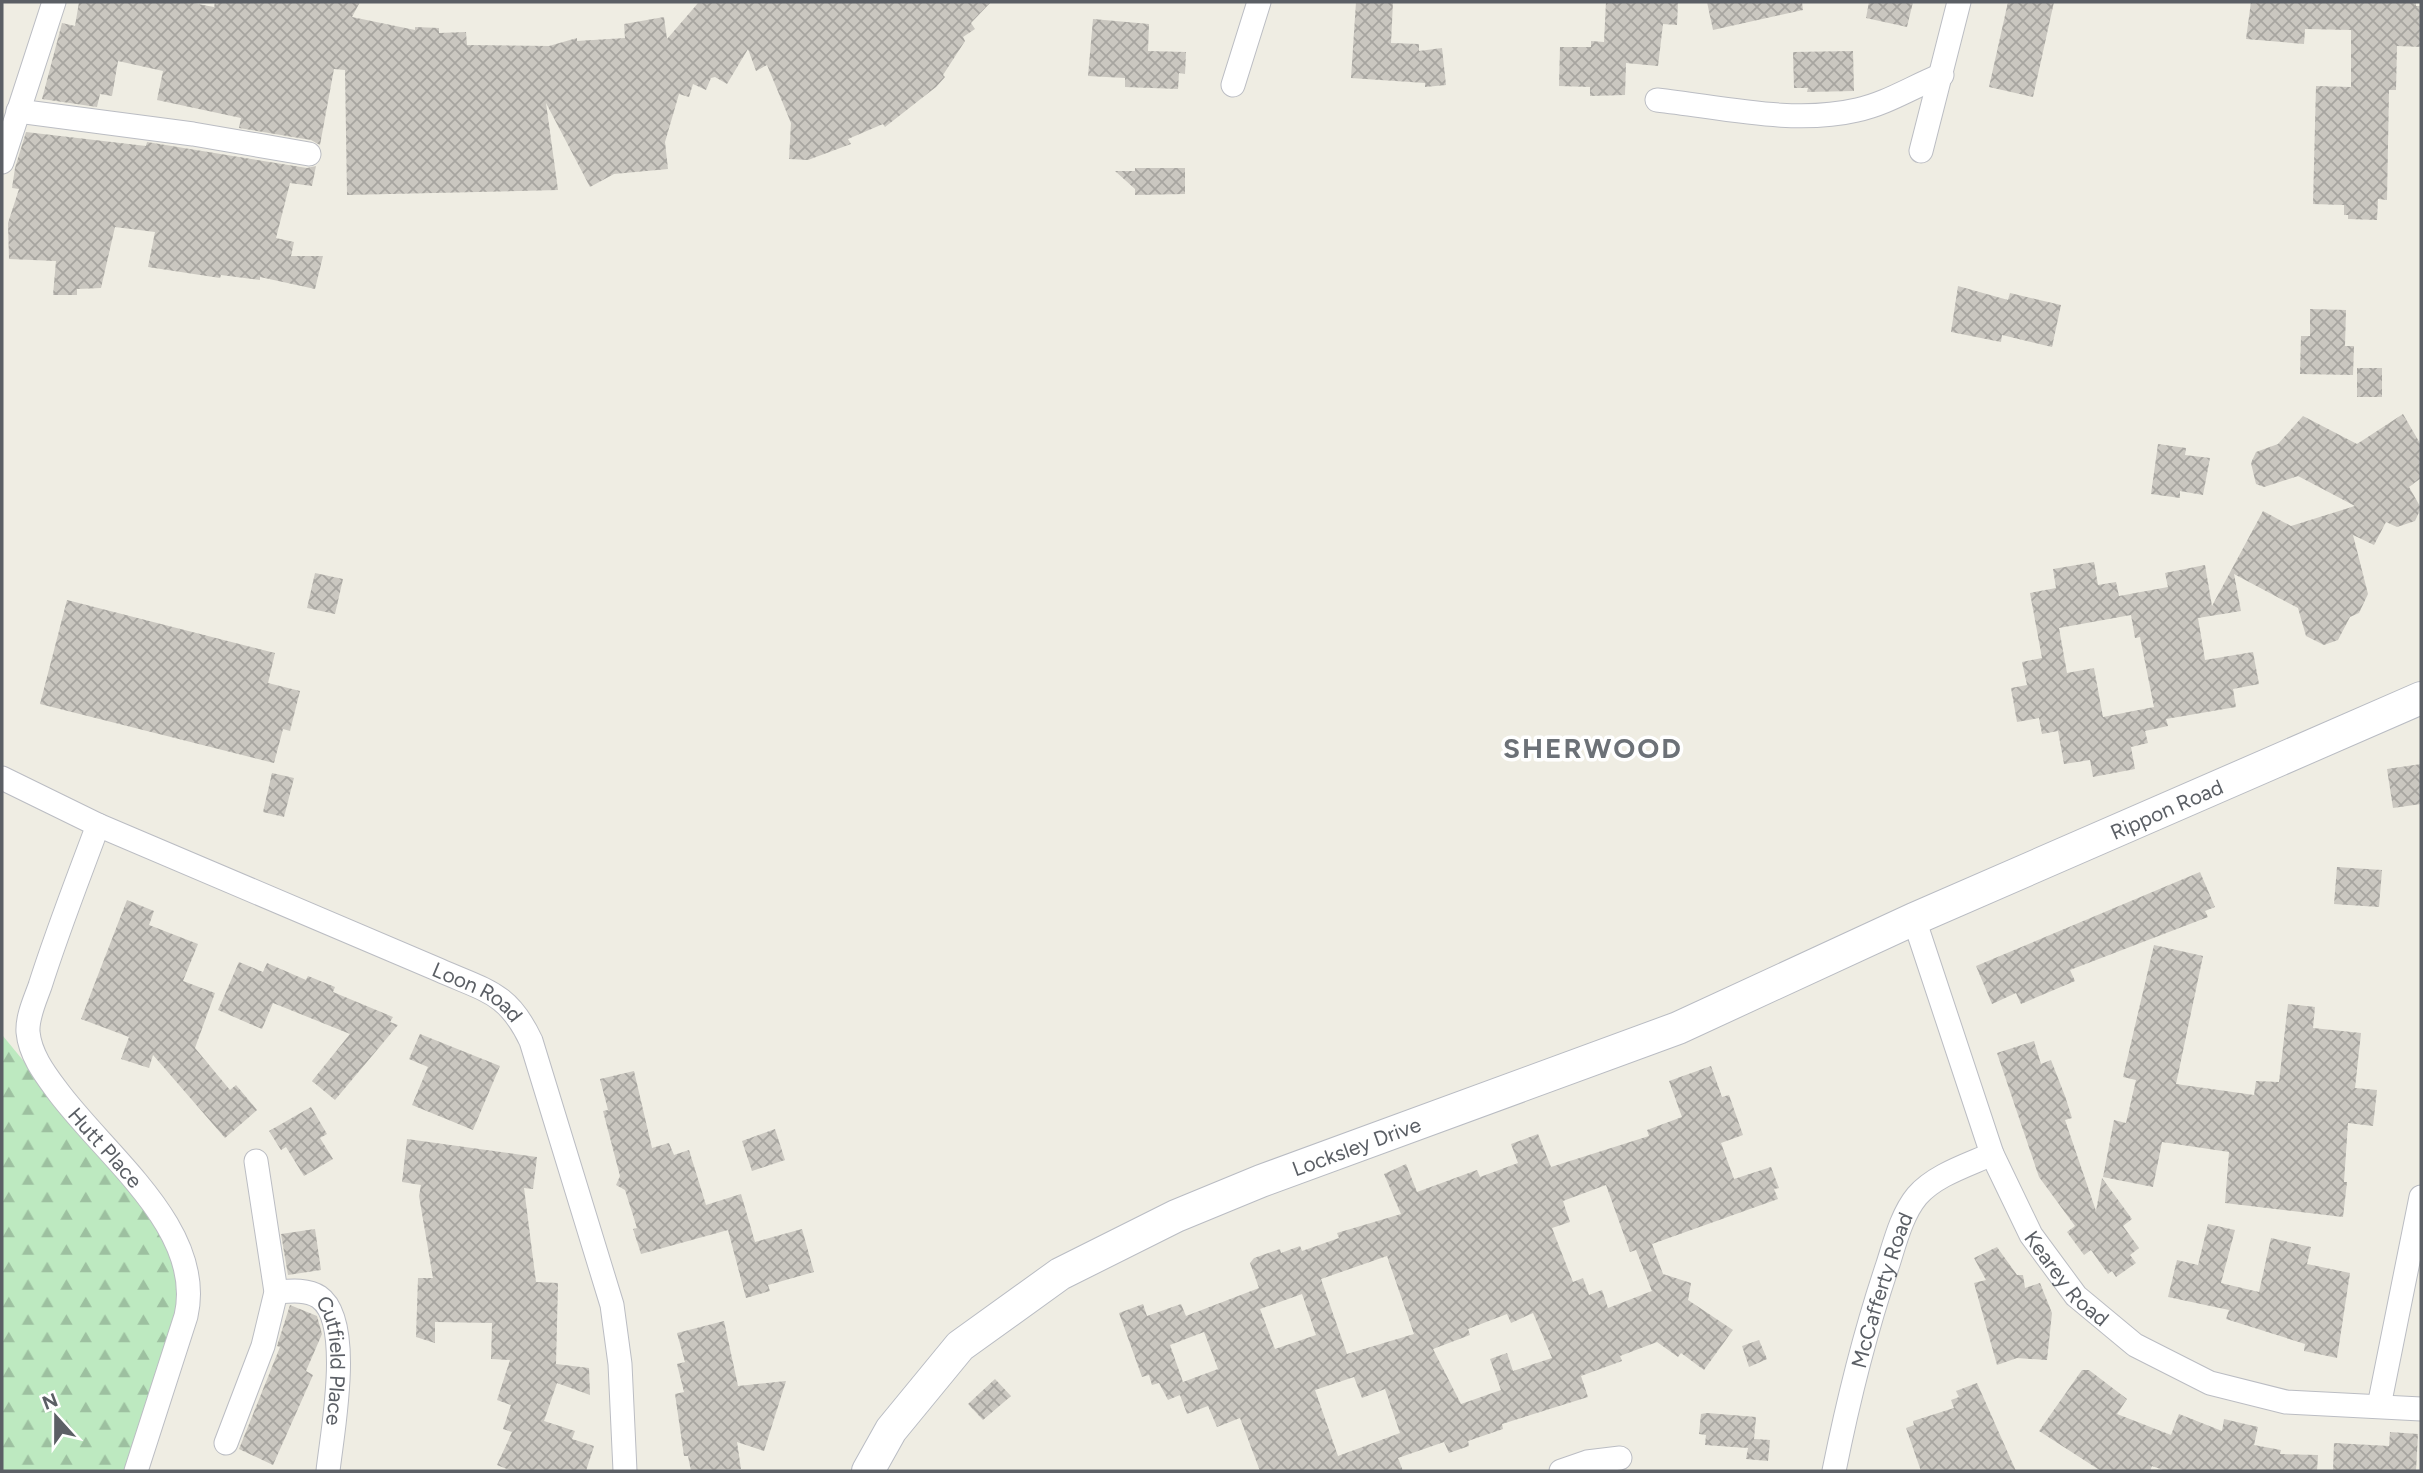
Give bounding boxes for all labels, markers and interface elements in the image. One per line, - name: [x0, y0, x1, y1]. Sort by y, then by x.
- district label: SHERWOOD: [1503, 731, 1683, 765]
- street label: Rippon Road: [2106, 773, 2227, 844]
- street label: Loon Road: [429, 956, 528, 1026]
- street label: Hutt Place: [63, 1102, 148, 1193]
- street label: Locksley Drive: [1289, 1111, 1424, 1181]
- street label: McCafferty Road: [1845, 1208, 1917, 1371]
- street label: Kearey Road: [2020, 1226, 2114, 1331]
- street label: Cutfield Place: [311, 1290, 351, 1427]
- north arrow: [21, 1382, 91, 1452]
- text: N: [39, 1388, 61, 1415]

